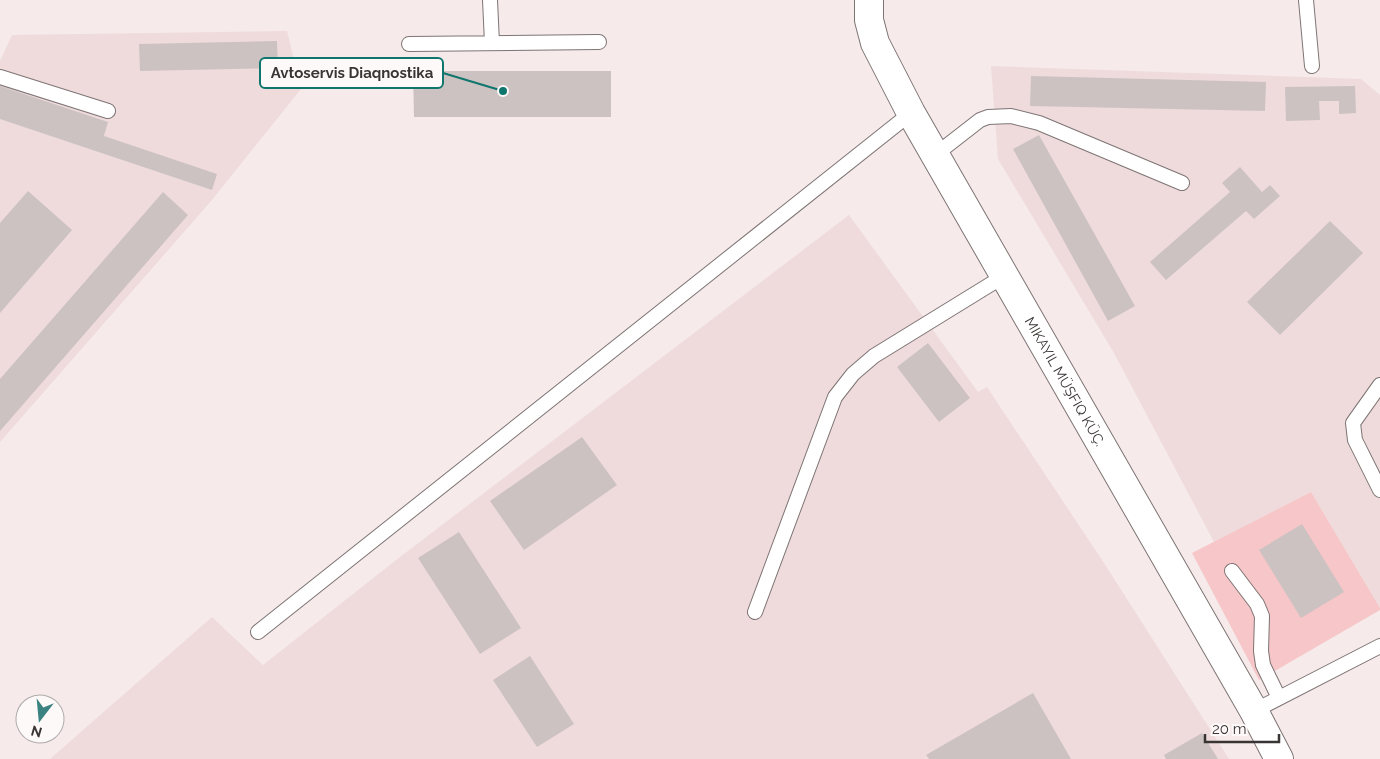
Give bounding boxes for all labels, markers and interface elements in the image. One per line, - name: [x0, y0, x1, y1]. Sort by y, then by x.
- callout: Avtoservis Diaqnostika: [260, 58, 443, 88]
- text: Avtoservis Diaqnostika: [271, 64, 434, 82]
- street label: MIKAYIL MÜŞFIQ KÜÇ.: [1022, 314, 1108, 449]
- north arrow: [15, 694, 65, 744]
- scale bar: [1205, 712, 1279, 744]
- text: 20 m: [1212, 720, 1247, 738]
- text: N: [29, 722, 44, 741]

